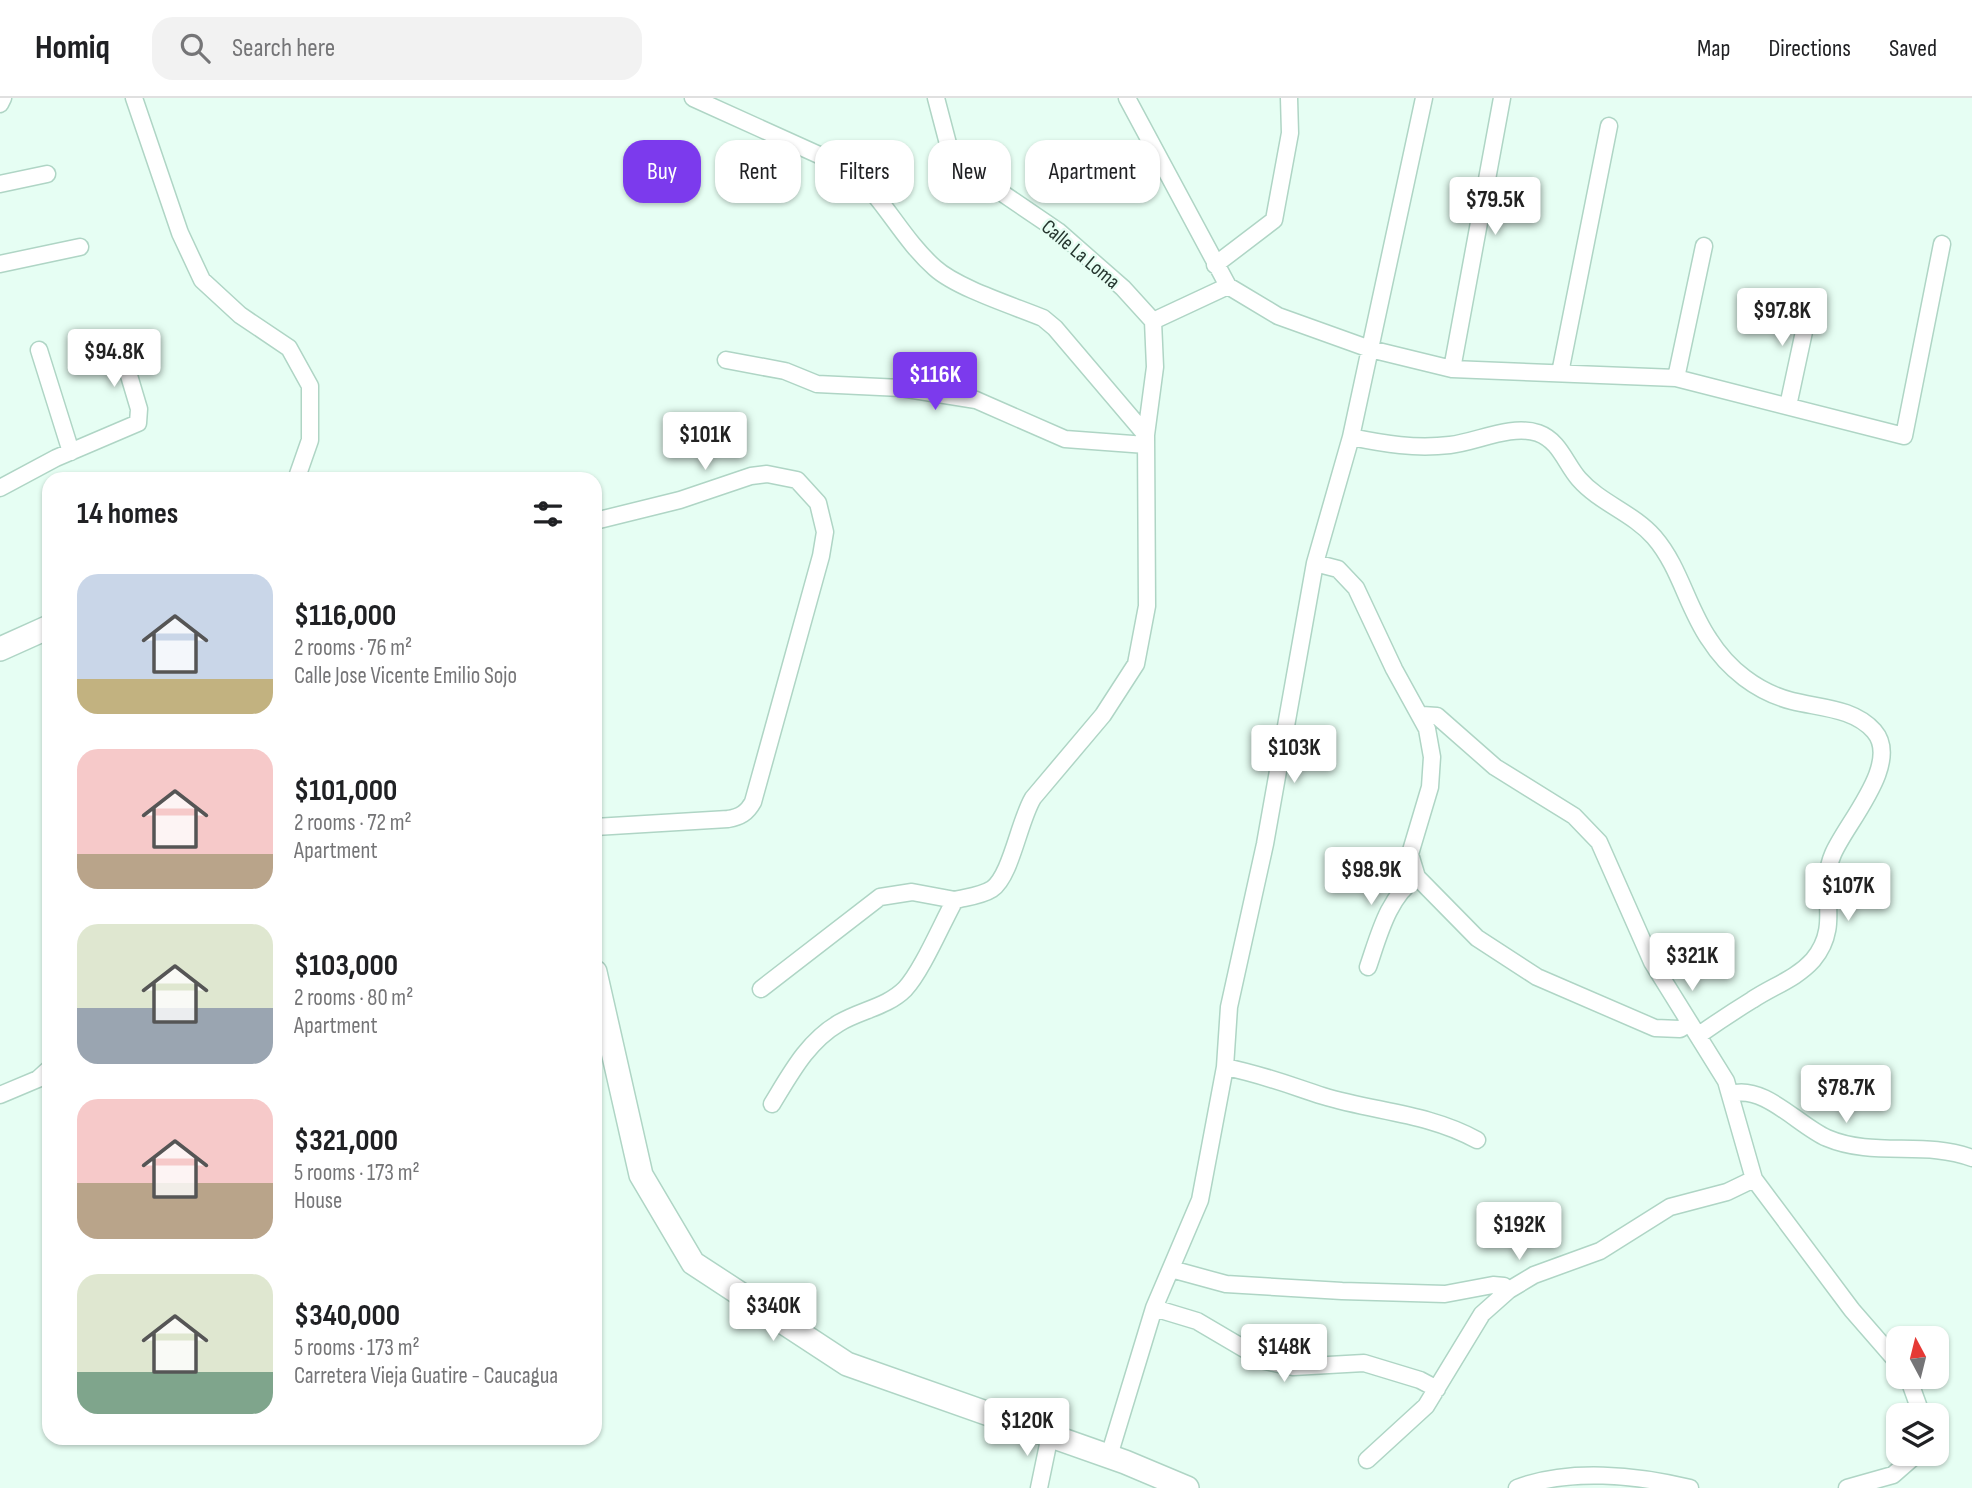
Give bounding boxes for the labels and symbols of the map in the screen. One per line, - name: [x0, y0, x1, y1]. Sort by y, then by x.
- pin: $79.5K: [1438, 178, 1552, 237]
- street label: Calle La Loma: [1036, 214, 1125, 294]
- pin: $97.8K: [1725, 288, 1839, 348]
- pin: $94.8K: [57, 330, 171, 389]
- pin: $116K: [886, 352, 984, 412]
- pin: $101K: [656, 412, 754, 472]
- pin: $103K: [1245, 726, 1343, 785]
- pin: $98.9K: [1314, 848, 1428, 907]
- pin: $107K: [1799, 864, 1897, 923]
- pin: $321K: [1643, 934, 1741, 993]
- pin: $78.7K: [1789, 1066, 1903, 1125]
- pin: $192K: [1470, 1202, 1568, 1262]
- pin: $340K: [724, 1284, 822, 1343]
- pin: $148K: [1235, 1324, 1333, 1384]
- north arrow: [1886, 1326, 1950, 1390]
- pin: $120K: [978, 1398, 1076, 1458]

